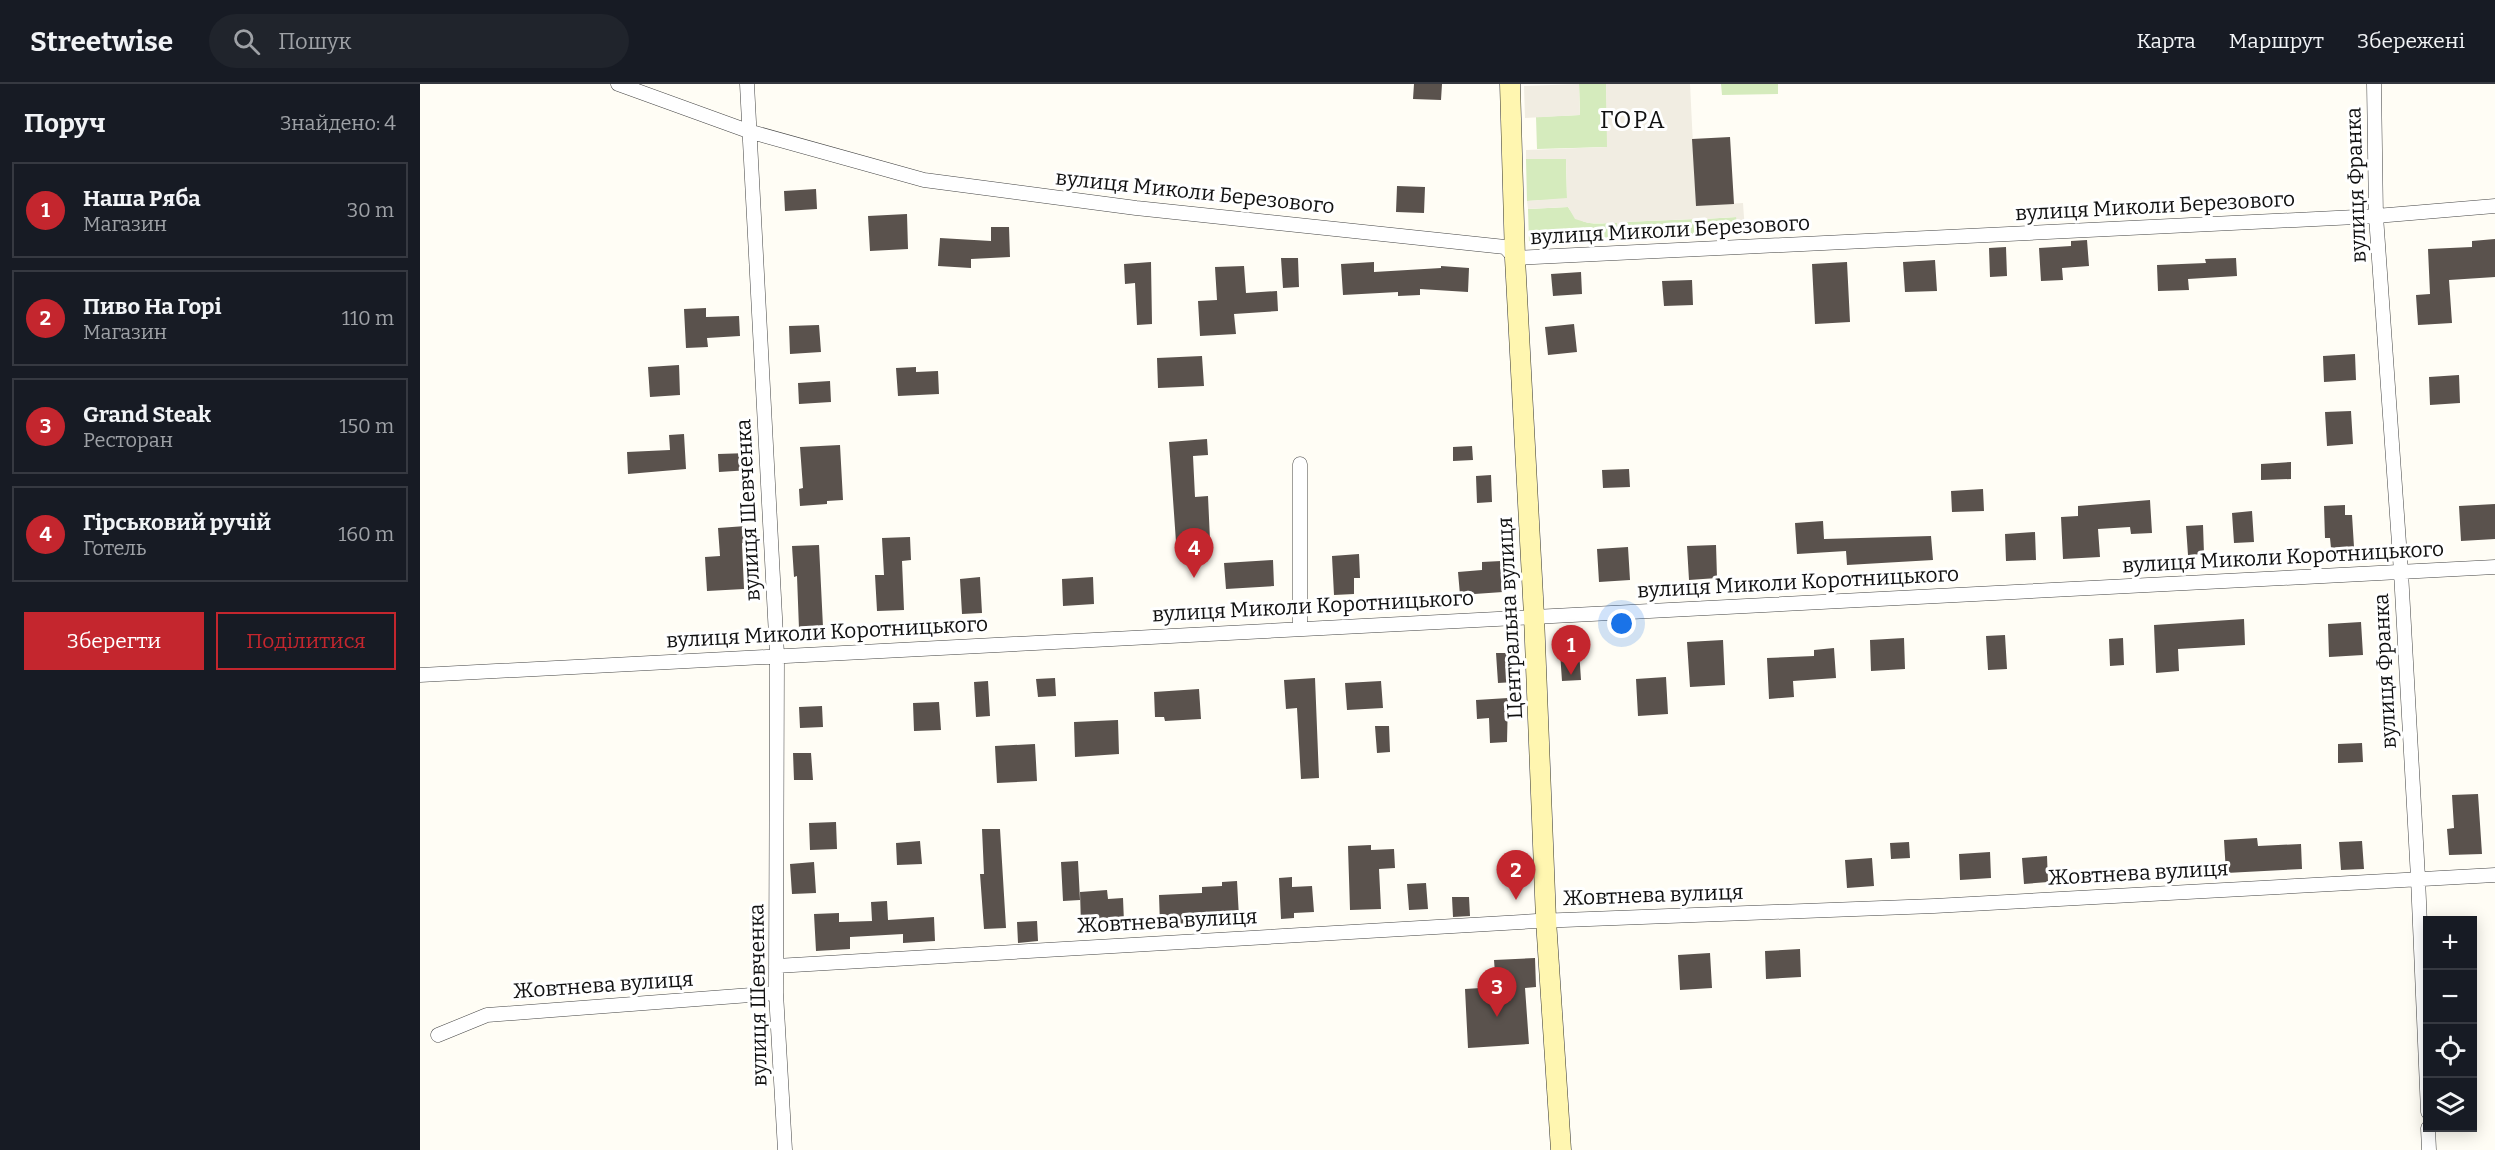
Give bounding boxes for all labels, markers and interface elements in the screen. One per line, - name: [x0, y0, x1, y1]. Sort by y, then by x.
- search box: [209, 14, 629, 68]
- text: Streetwise: [30, 25, 173, 58]
- icon: search: [230, 25, 263, 58]
- text: Пошук: [278, 28, 351, 55]
- text: Карта: [2137, 28, 2196, 54]
- text: Маршрут: [2229, 28, 2324, 54]
- text: Збережені: [2357, 28, 2465, 54]
- district label: ГОРА: [1600, 106, 1666, 134]
- street label: вулиця Франка: [2340, 106, 2372, 263]
- text: Поруч: [24, 108, 106, 139]
- text: Знайдено: 4: [280, 111, 396, 135]
- street label: вулиця Миколи Березового: [1054, 164, 1336, 220]
- text: Наша Ряба: [83, 185, 201, 212]
- street label: вулиця Миколи Березового: [2014, 186, 2296, 226]
- text: 1: [41, 198, 50, 222]
- text: 30 m: [347, 198, 394, 222]
- street label: вулиця Миколи Березового: [1529, 210, 1811, 250]
- text: Магазин: [83, 212, 167, 236]
- text: Пиво На Горі: [83, 293, 221, 320]
- text: 2: [40, 306, 51, 330]
- text: 110 m: [342, 306, 394, 330]
- text: Магазин: [83, 320, 167, 344]
- text: Grand Steak: [83, 401, 211, 428]
- text: 3: [40, 414, 51, 438]
- text: 150 m: [339, 414, 394, 438]
- street label: вулиця Шевченка: [730, 418, 766, 602]
- text: Ресторан: [83, 428, 173, 452]
- text: Гірськовий ручій: [83, 509, 271, 536]
- street label: Центральна вулиця: [1492, 516, 1528, 720]
- text: 4: [39, 522, 52, 546]
- text: 160 m: [338, 522, 394, 546]
- pin: 4: [1174, 528, 1214, 578]
- text: Готель: [83, 536, 146, 560]
- street label: вулиця Миколи Коротницького: [2121, 536, 2445, 578]
- street label: вулиця Миколи Коротницького: [1636, 561, 1960, 603]
- street label: вулиця Миколи Коротницького: [1151, 585, 1475, 627]
- street label: вулиця Франка: [2368, 592, 2402, 749]
- your location: [1607, 609, 1636, 638]
- street label: вулиця Миколи Коротницького: [665, 611, 989, 653]
- button: Зберегти: [24, 612, 204, 670]
- button: Поділитися: [216, 612, 396, 670]
- pin: 1: [1552, 626, 1590, 675]
- pin: 2: [1496, 850, 1536, 900]
- street label: Жовтнева вулиця: [2047, 855, 2229, 891]
- street label: Жовтнева вулиця: [1562, 879, 1744, 911]
- street label: вулиця Шевченка: [743, 903, 773, 1087]
- street label: Жовтнева вулиця: [1076, 903, 1258, 939]
- map controls: [2423, 916, 2477, 1132]
- button: +: [2423, 916, 2477, 970]
- street label: Жовтнева вулиця: [512, 966, 694, 1004]
- pin: 3: [1478, 968, 1516, 1017]
- button: −: [2423, 970, 2477, 1024]
- button: locate: [2423, 1024, 2477, 1078]
- button: layers: [2423, 1078, 2477, 1132]

